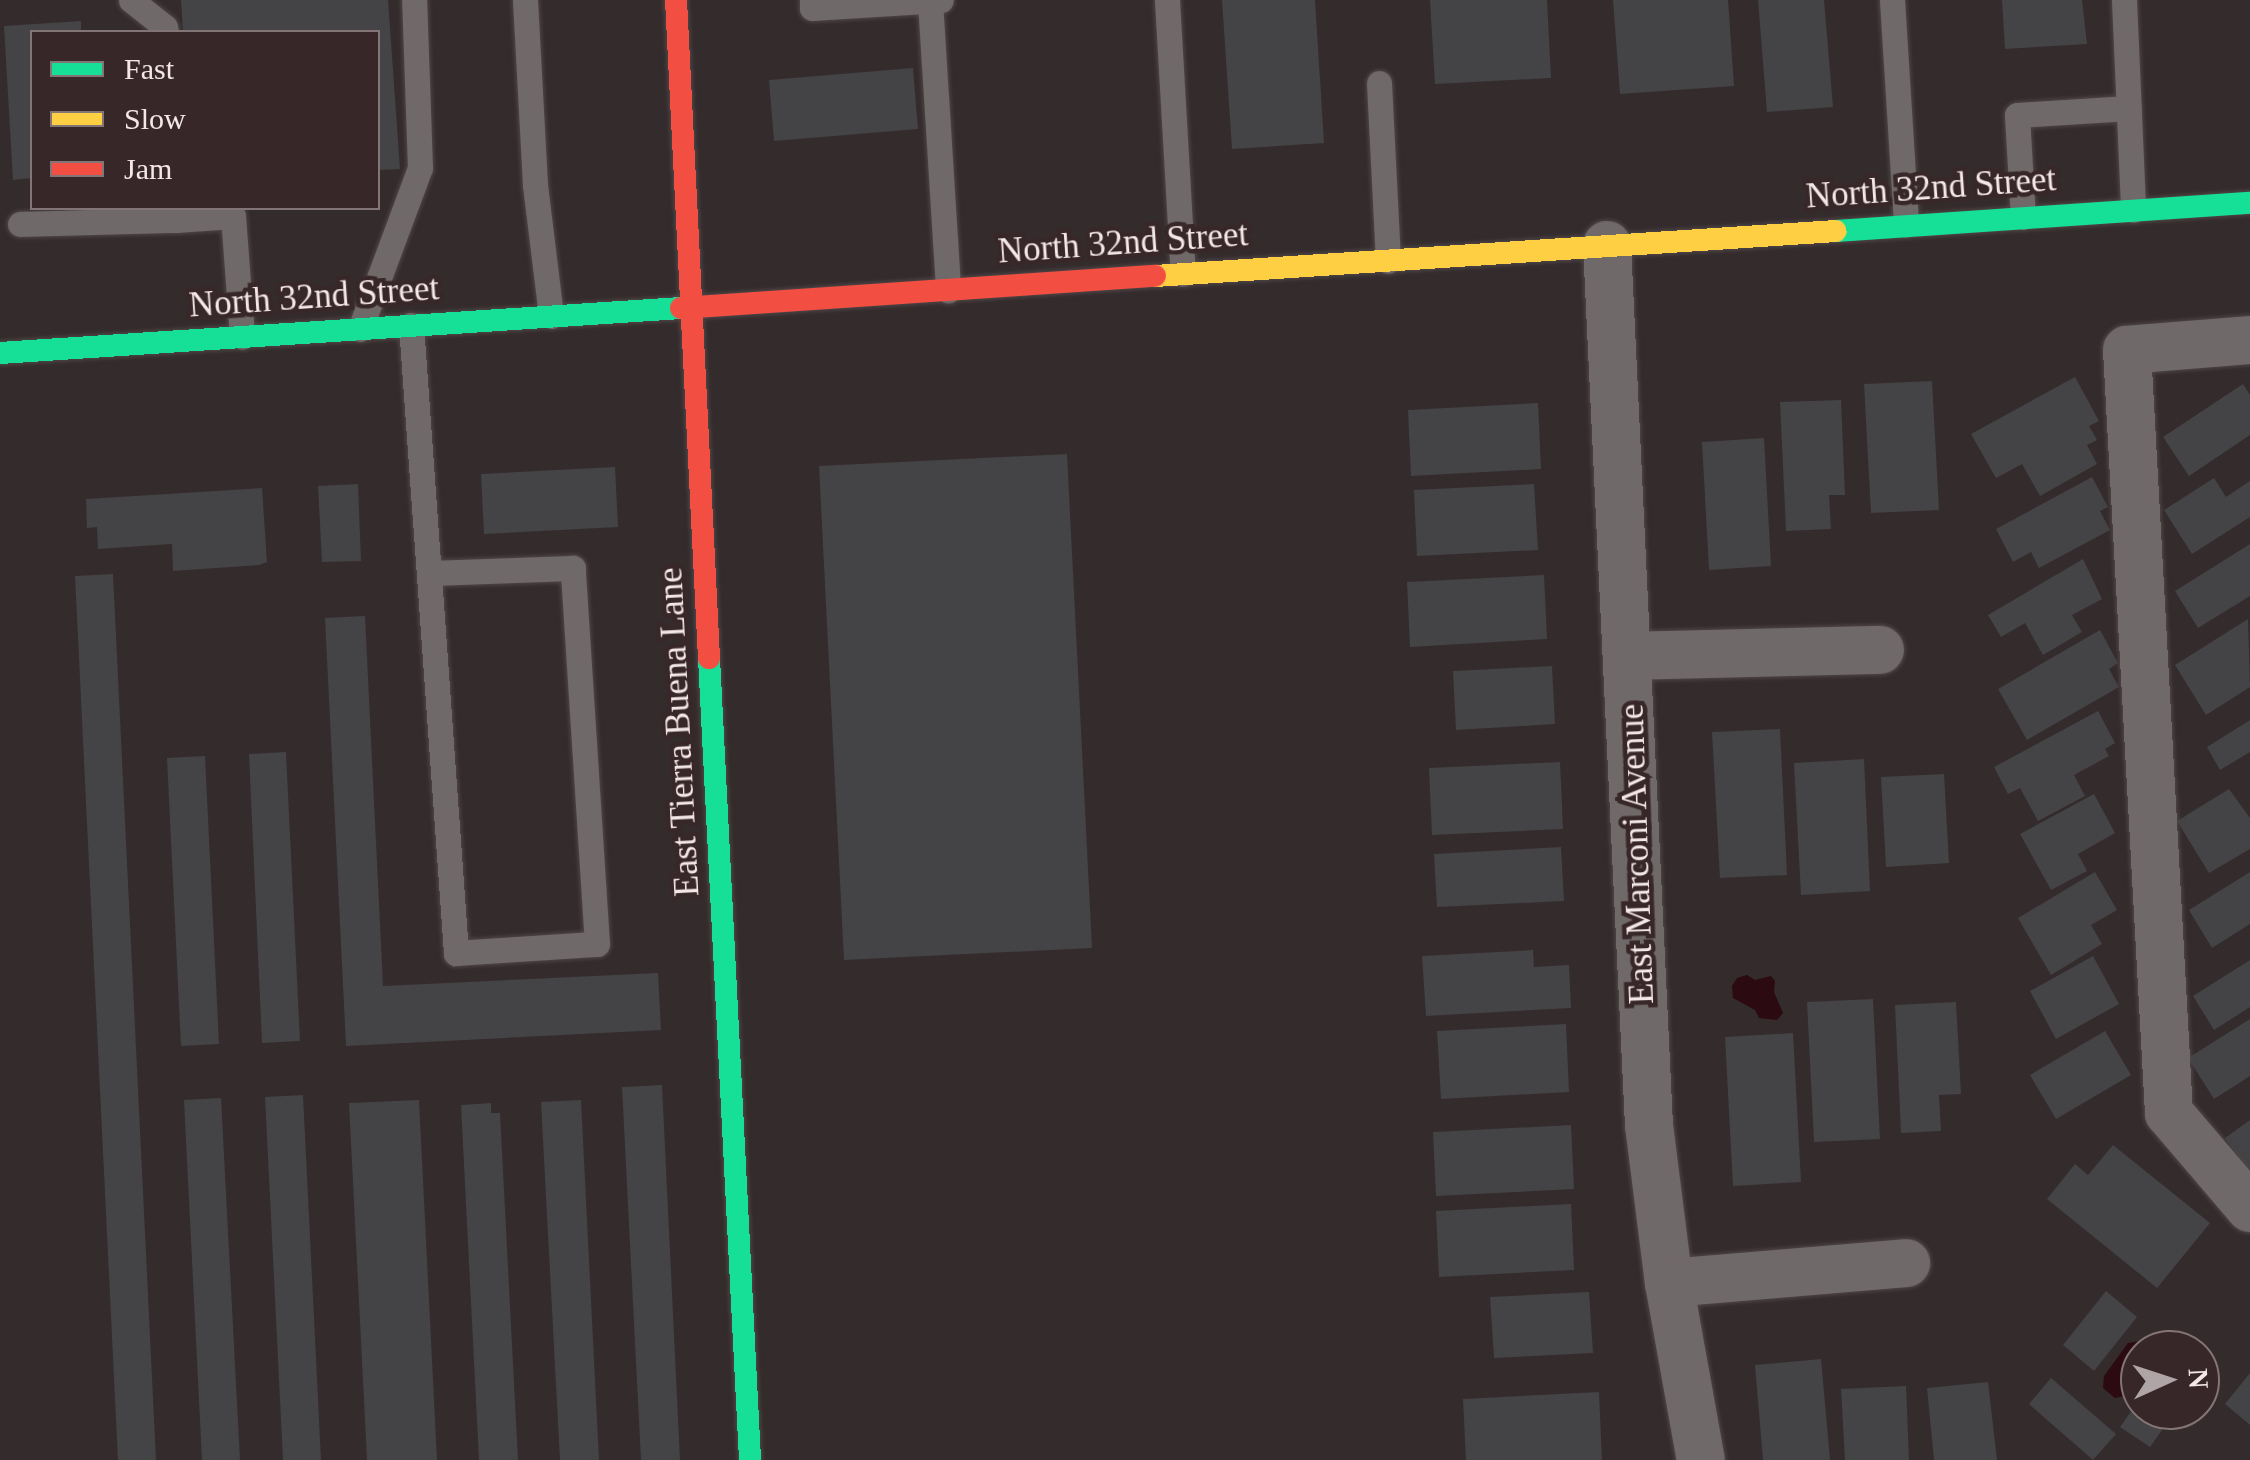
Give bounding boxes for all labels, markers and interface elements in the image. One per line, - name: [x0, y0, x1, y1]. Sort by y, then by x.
- legend: [30, 30, 380, 210]
- text: Fast: [124, 52, 174, 85]
- text: Slow: [124, 102, 186, 135]
- text: Jam: [124, 152, 172, 185]
- street label: North 32nd Street: [1804, 158, 2058, 218]
- street label: North 32nd Street: [996, 213, 1250, 273]
- street label: North 32nd Street: [187, 267, 441, 327]
- street label: East Tierra Buena Lane: [649, 566, 709, 898]
- street label: East Marconi Avenue: [1611, 702, 1663, 1006]
- north arrow: [2120, 1330, 2220, 1430]
- text: N: [2182, 1368, 2214, 1389]

